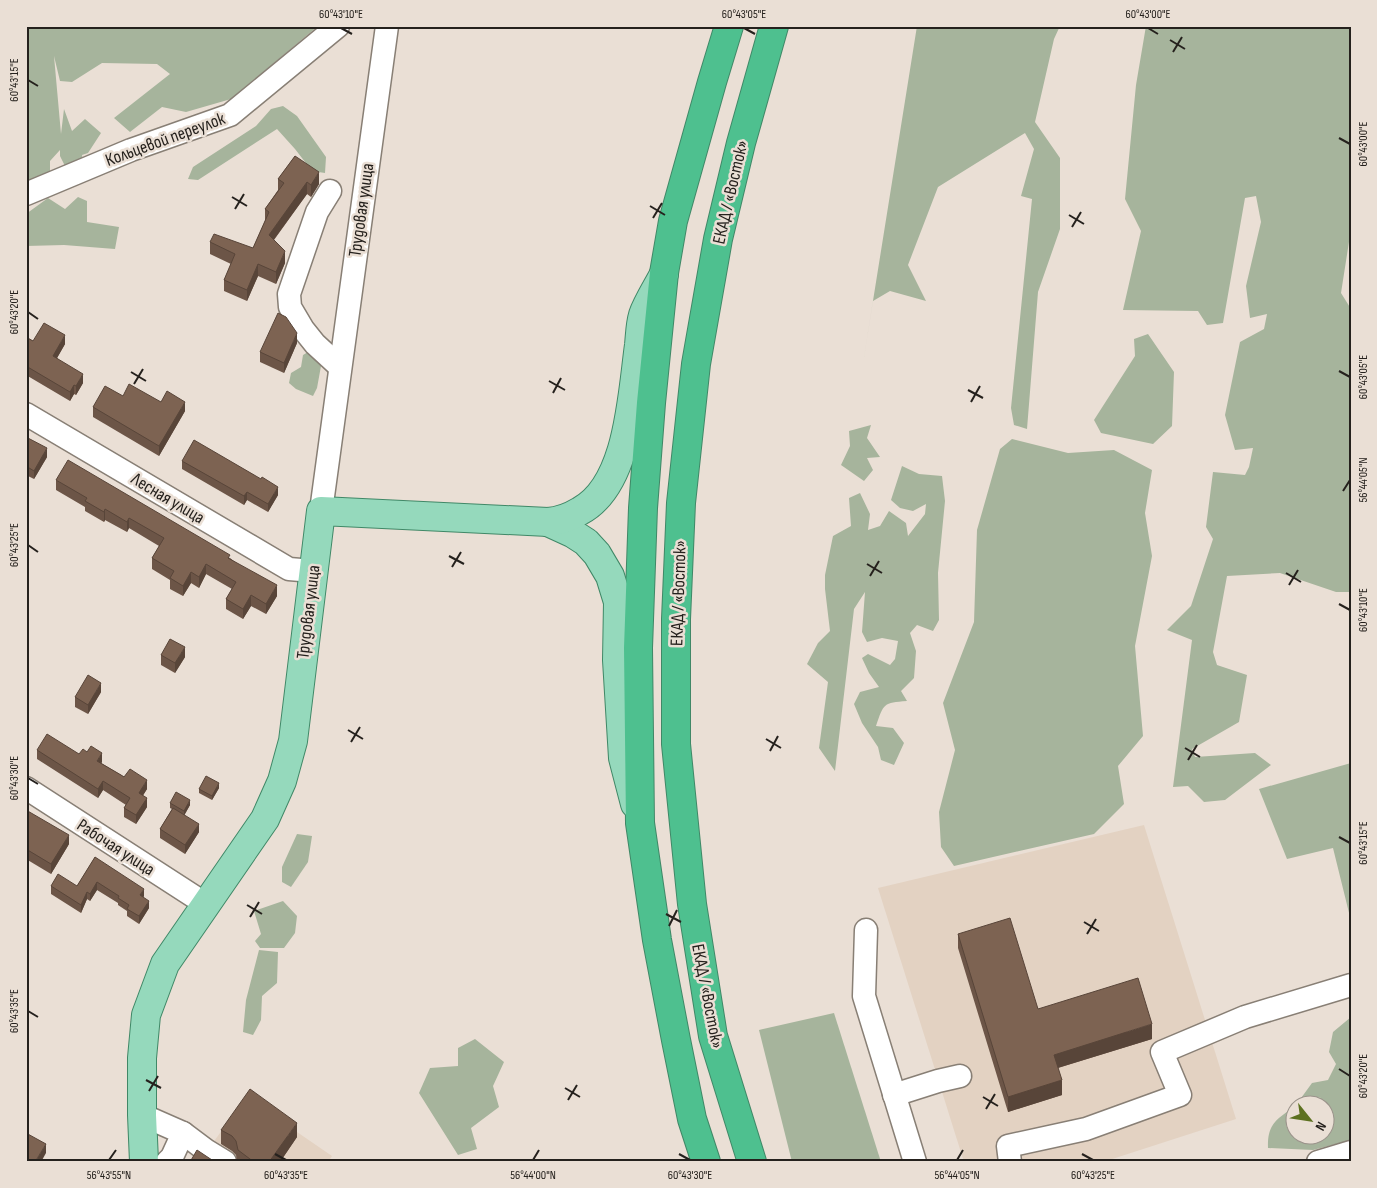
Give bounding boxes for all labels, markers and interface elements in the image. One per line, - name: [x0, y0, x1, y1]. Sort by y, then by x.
- text: 60°43'10"E: [319, 7, 363, 22]
- text: 60°43'05"E: [722, 7, 766, 22]
- text: 60°43'00"E: [1126, 7, 1171, 22]
- text: 60°43'15"E: [7, 58, 22, 102]
- street label: Кольцевой переулок: [102, 108, 228, 171]
- text: 60°43'00"E: [1356, 121, 1371, 166]
- street label: ЕКАД / «Восток»: [708, 138, 753, 246]
- street label: Трудовая улица: [345, 162, 378, 258]
- text: 60°43'20"E: [7, 290, 22, 334]
- text: 60°43'05"E: [1356, 355, 1371, 399]
- text: 56°44'05"N: [1356, 457, 1371, 503]
- street label: Лесная улица: [126, 468, 208, 528]
- text: 60°43'25"E: [7, 523, 22, 567]
- street label: ЕКАД / «Восток»: [666, 540, 691, 646]
- street label: Трудовая улица: [292, 564, 325, 660]
- text: 60°43'10"E: [1356, 588, 1371, 632]
- text: 60°43'30"E: [7, 756, 22, 800]
- street label: Рабочая улица: [73, 815, 159, 880]
- text: 60°43'15"E: [1356, 821, 1371, 865]
- street label: ЕКАД / «Восток»: [687, 942, 728, 1050]
- text: 60°43'35"E: [7, 989, 22, 1033]
- text: 60°43'20"E: [1356, 1054, 1371, 1098]
- north arrow: [1284, 1096, 1334, 1146]
- text: N: [1312, 1119, 1330, 1134]
- text: 56°43'55"N: [87, 1168, 131, 1183]
- text: 60°43'35"E: [264, 1168, 308, 1183]
- text: 56°44'00"N: [510, 1168, 556, 1183]
- text: 60°43'30"E: [668, 1168, 712, 1183]
- text: 56°44'05"N: [934, 1168, 980, 1183]
- text: 60°43'25"E: [1071, 1168, 1115, 1183]

